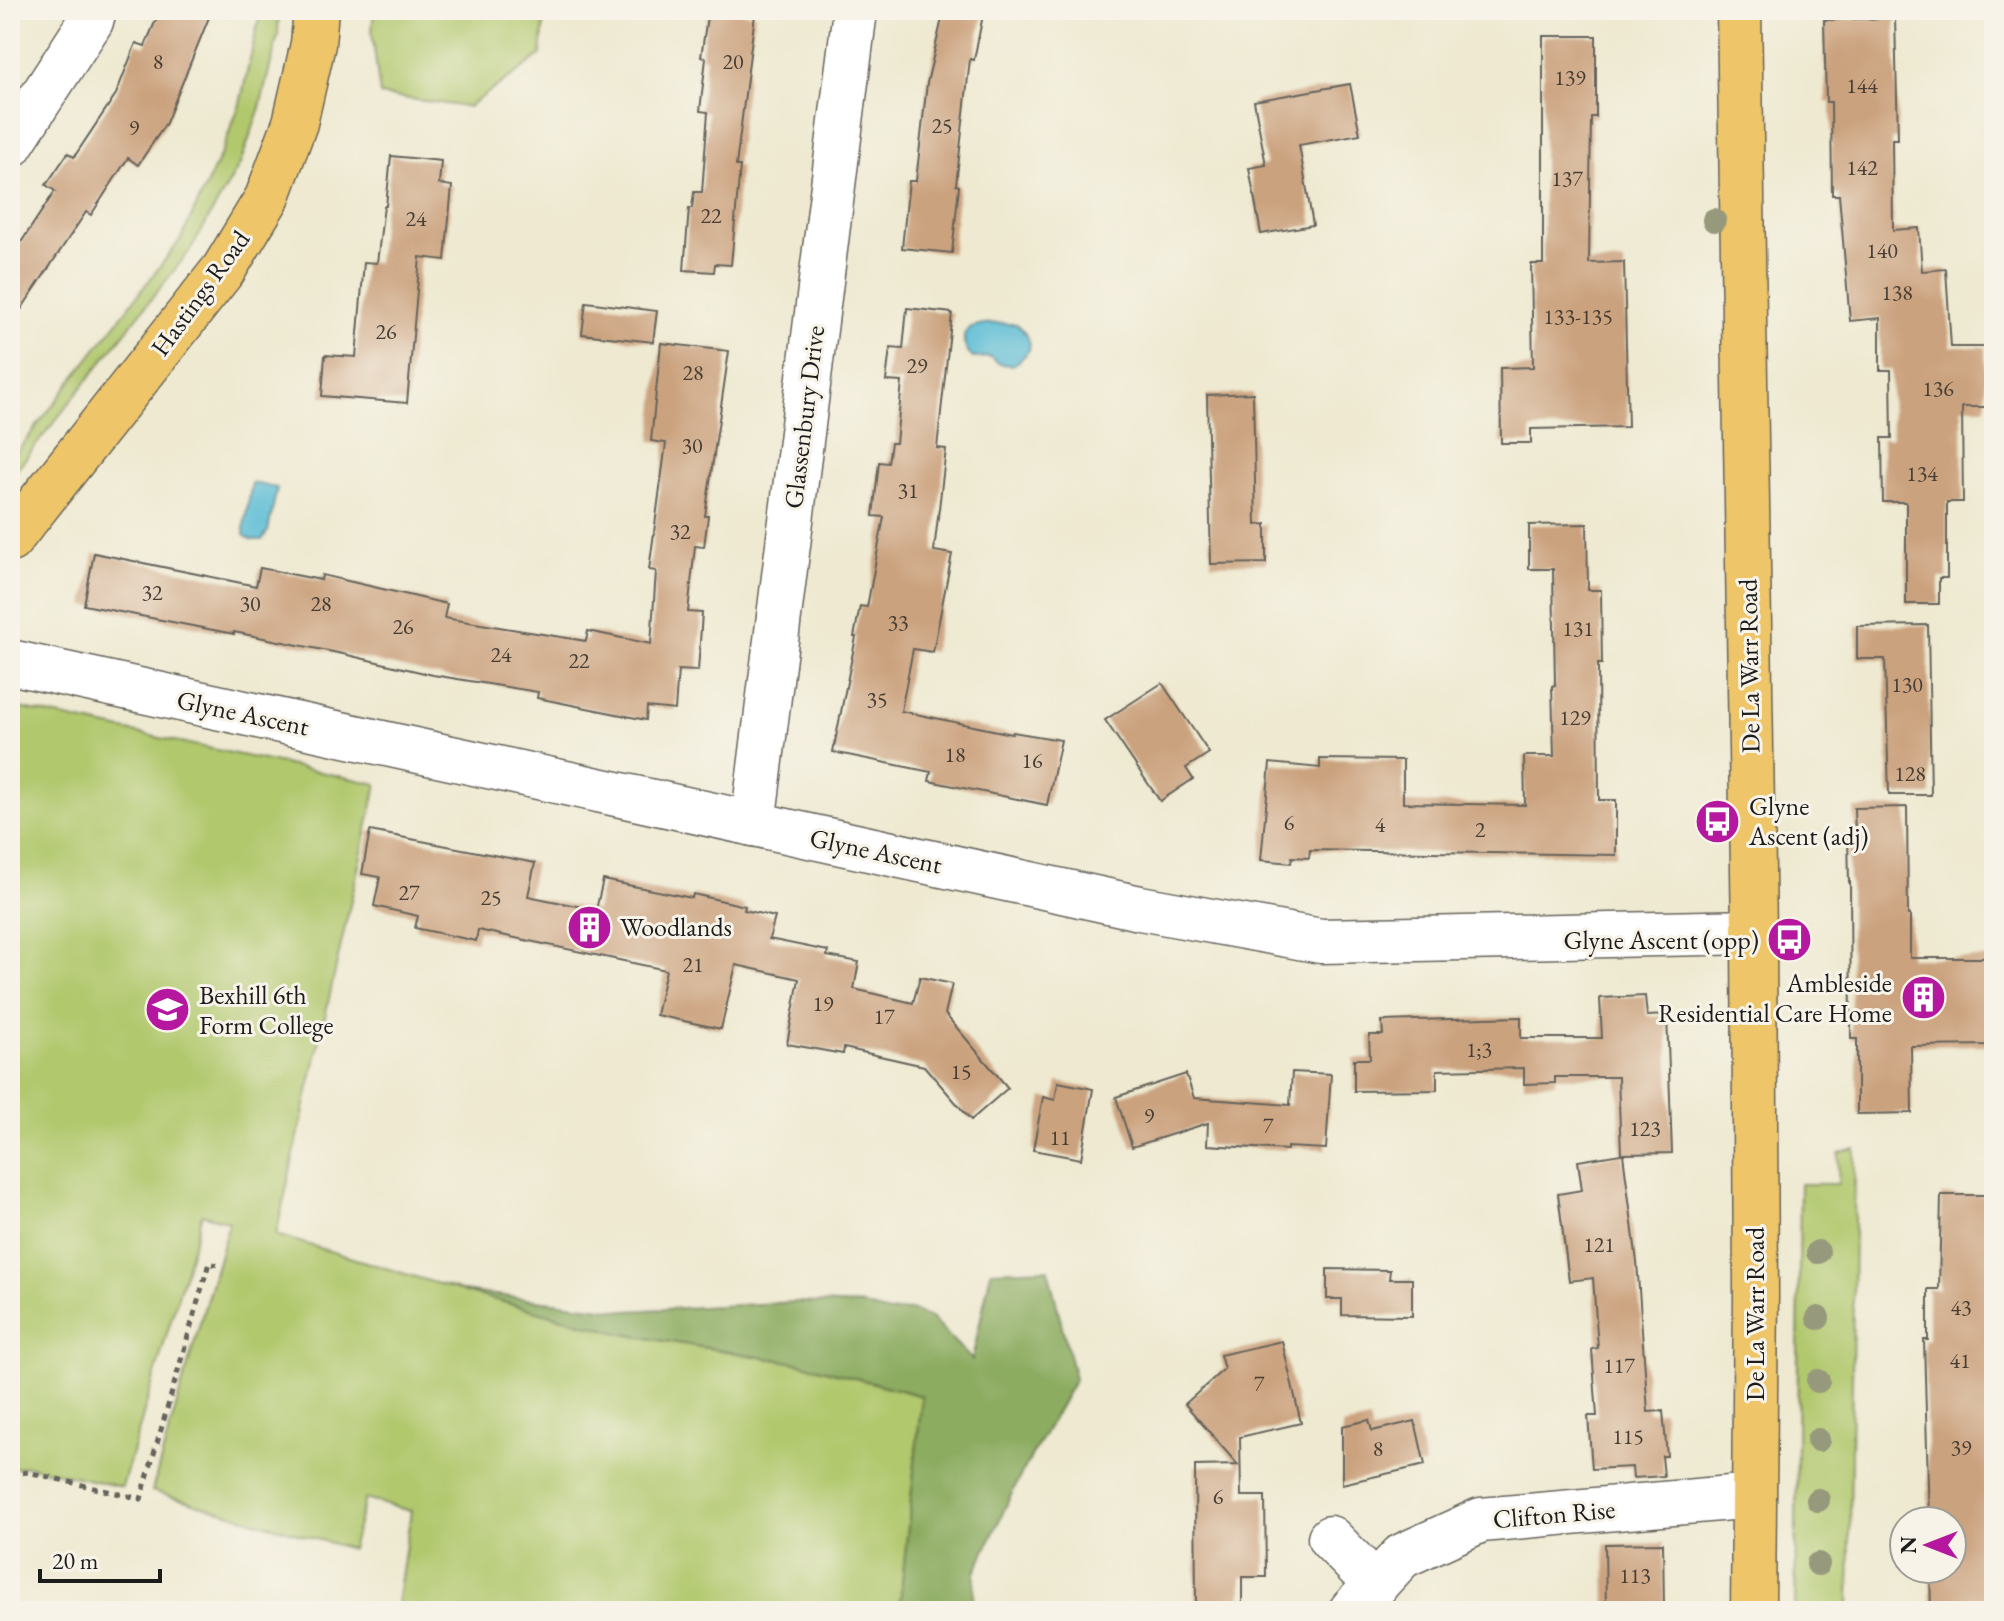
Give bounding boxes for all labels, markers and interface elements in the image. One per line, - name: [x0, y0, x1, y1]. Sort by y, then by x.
- house number: 8: [153, 47, 163, 76]
- house number: 20: [722, 47, 744, 76]
- house number: 139: [1554, 63, 1586, 92]
- house number: 144: [1846, 71, 1878, 100]
- house number: 25: [931, 111, 953, 140]
- house number: 9: [129, 113, 140, 142]
- house number: 142: [1846, 153, 1878, 182]
- house number: 137: [1551, 164, 1583, 193]
- house number: 22: [700, 201, 722, 230]
- house number: 24: [405, 204, 427, 233]
- street label: Hastings Road: [143, 223, 258, 363]
- house number: 140: [1866, 236, 1898, 265]
- house number: 138: [1881, 278, 1913, 307]
- house number: 133-135: [1543, 302, 1613, 331]
- house number: 26: [375, 317, 397, 346]
- street label: Glassenbury Drive: [776, 324, 832, 510]
- house number: 29: [906, 351, 928, 380]
- house number: 28: [682, 358, 704, 387]
- house number: 136: [1922, 374, 1954, 403]
- house number: 30: [681, 431, 703, 460]
- house number: 134: [1906, 459, 1938, 488]
- house number: 31: [897, 476, 919, 505]
- house number: 32: [669, 517, 691, 546]
- house number: 32: [141, 578, 163, 607]
- street label: De La Warr Road: [1730, 578, 1768, 753]
- house number: 30: [239, 589, 261, 618]
- house number: 28: [310, 589, 332, 618]
- house number: 33: [887, 608, 909, 637]
- house number: 26: [392, 612, 414, 641]
- house number: 131: [1562, 614, 1594, 643]
- house number: 24: [490, 640, 512, 669]
- house number: 22: [568, 646, 590, 675]
- house number: 130: [1891, 670, 1923, 699]
- street label: Glyne Ascent: [174, 682, 312, 744]
- house number: 35: [866, 685, 888, 714]
- house number: 129: [1559, 703, 1591, 732]
- house number: 18: [944, 740, 966, 769]
- house number: 16: [1021, 746, 1043, 775]
- house number: 128: [1894, 759, 1926, 788]
- place label: Glyne Ascent (adj): [1748, 789, 1868, 853]
- bus stop icon: Glyne Ascent (adj): [1694, 797, 1742, 845]
- house number: 6: [1284, 808, 1295, 837]
- house number: 4: [1375, 810, 1386, 839]
- house number: 2: [1475, 815, 1486, 844]
- street label: Glyne Ascent: [807, 820, 945, 882]
- house number: 27: [398, 878, 420, 907]
- house number: 25: [480, 883, 502, 912]
- building icon: Woodlands: [565, 903, 613, 951]
- place label: Woodlands: [620, 910, 732, 944]
- bus stop icon: Glyne Ascent (opp): [1766, 916, 1814, 964]
- place label: Glyne Ascent (opp): [1563, 923, 1759, 957]
- house number: 21: [682, 950, 704, 979]
- place label: Ambleside Residential Care Home: [1658, 966, 1892, 1030]
- building icon: Ambleside Residential Care Home: [1899, 974, 1947, 1022]
- place label: Bexhill 6th Form College: [199, 978, 334, 1042]
- school or university icon: Bexhill 6th Form College: [144, 986, 192, 1034]
- house number: 19: [812, 989, 834, 1018]
- house number: 17: [873, 1002, 895, 1031]
- house number: 1;3: [1466, 1035, 1492, 1064]
- house number: 15: [950, 1057, 972, 1086]
- house number: 9: [1144, 1101, 1155, 1130]
- house number: 7: [1263, 1111, 1274, 1140]
- house number: 123: [1629, 1114, 1661, 1143]
- house number: 11: [1049, 1123, 1071, 1152]
- street label: De La Warr Road: [1738, 1226, 1772, 1401]
- house number: 121: [1583, 1230, 1615, 1259]
- house number: 43: [1950, 1293, 1972, 1322]
- house number: 41: [1949, 1346, 1971, 1375]
- house number: 117: [1603, 1351, 1635, 1380]
- house number: 7: [1254, 1369, 1265, 1398]
- house number: 115: [1612, 1422, 1644, 1451]
- house number: 39: [1950, 1433, 1972, 1462]
- house number: 8: [1373, 1434, 1383, 1463]
- house number: 6: [1213, 1482, 1224, 1511]
- street label: Clifton Rise: [1491, 1492, 1617, 1536]
- north arrow: [1888, 1505, 1968, 1585]
- scale bar: [40, 1533, 160, 1583]
- text: N: [1894, 1536, 1923, 1554]
- text: 20 m: [52, 1545, 99, 1576]
- house number: 113: [1619, 1561, 1651, 1590]

